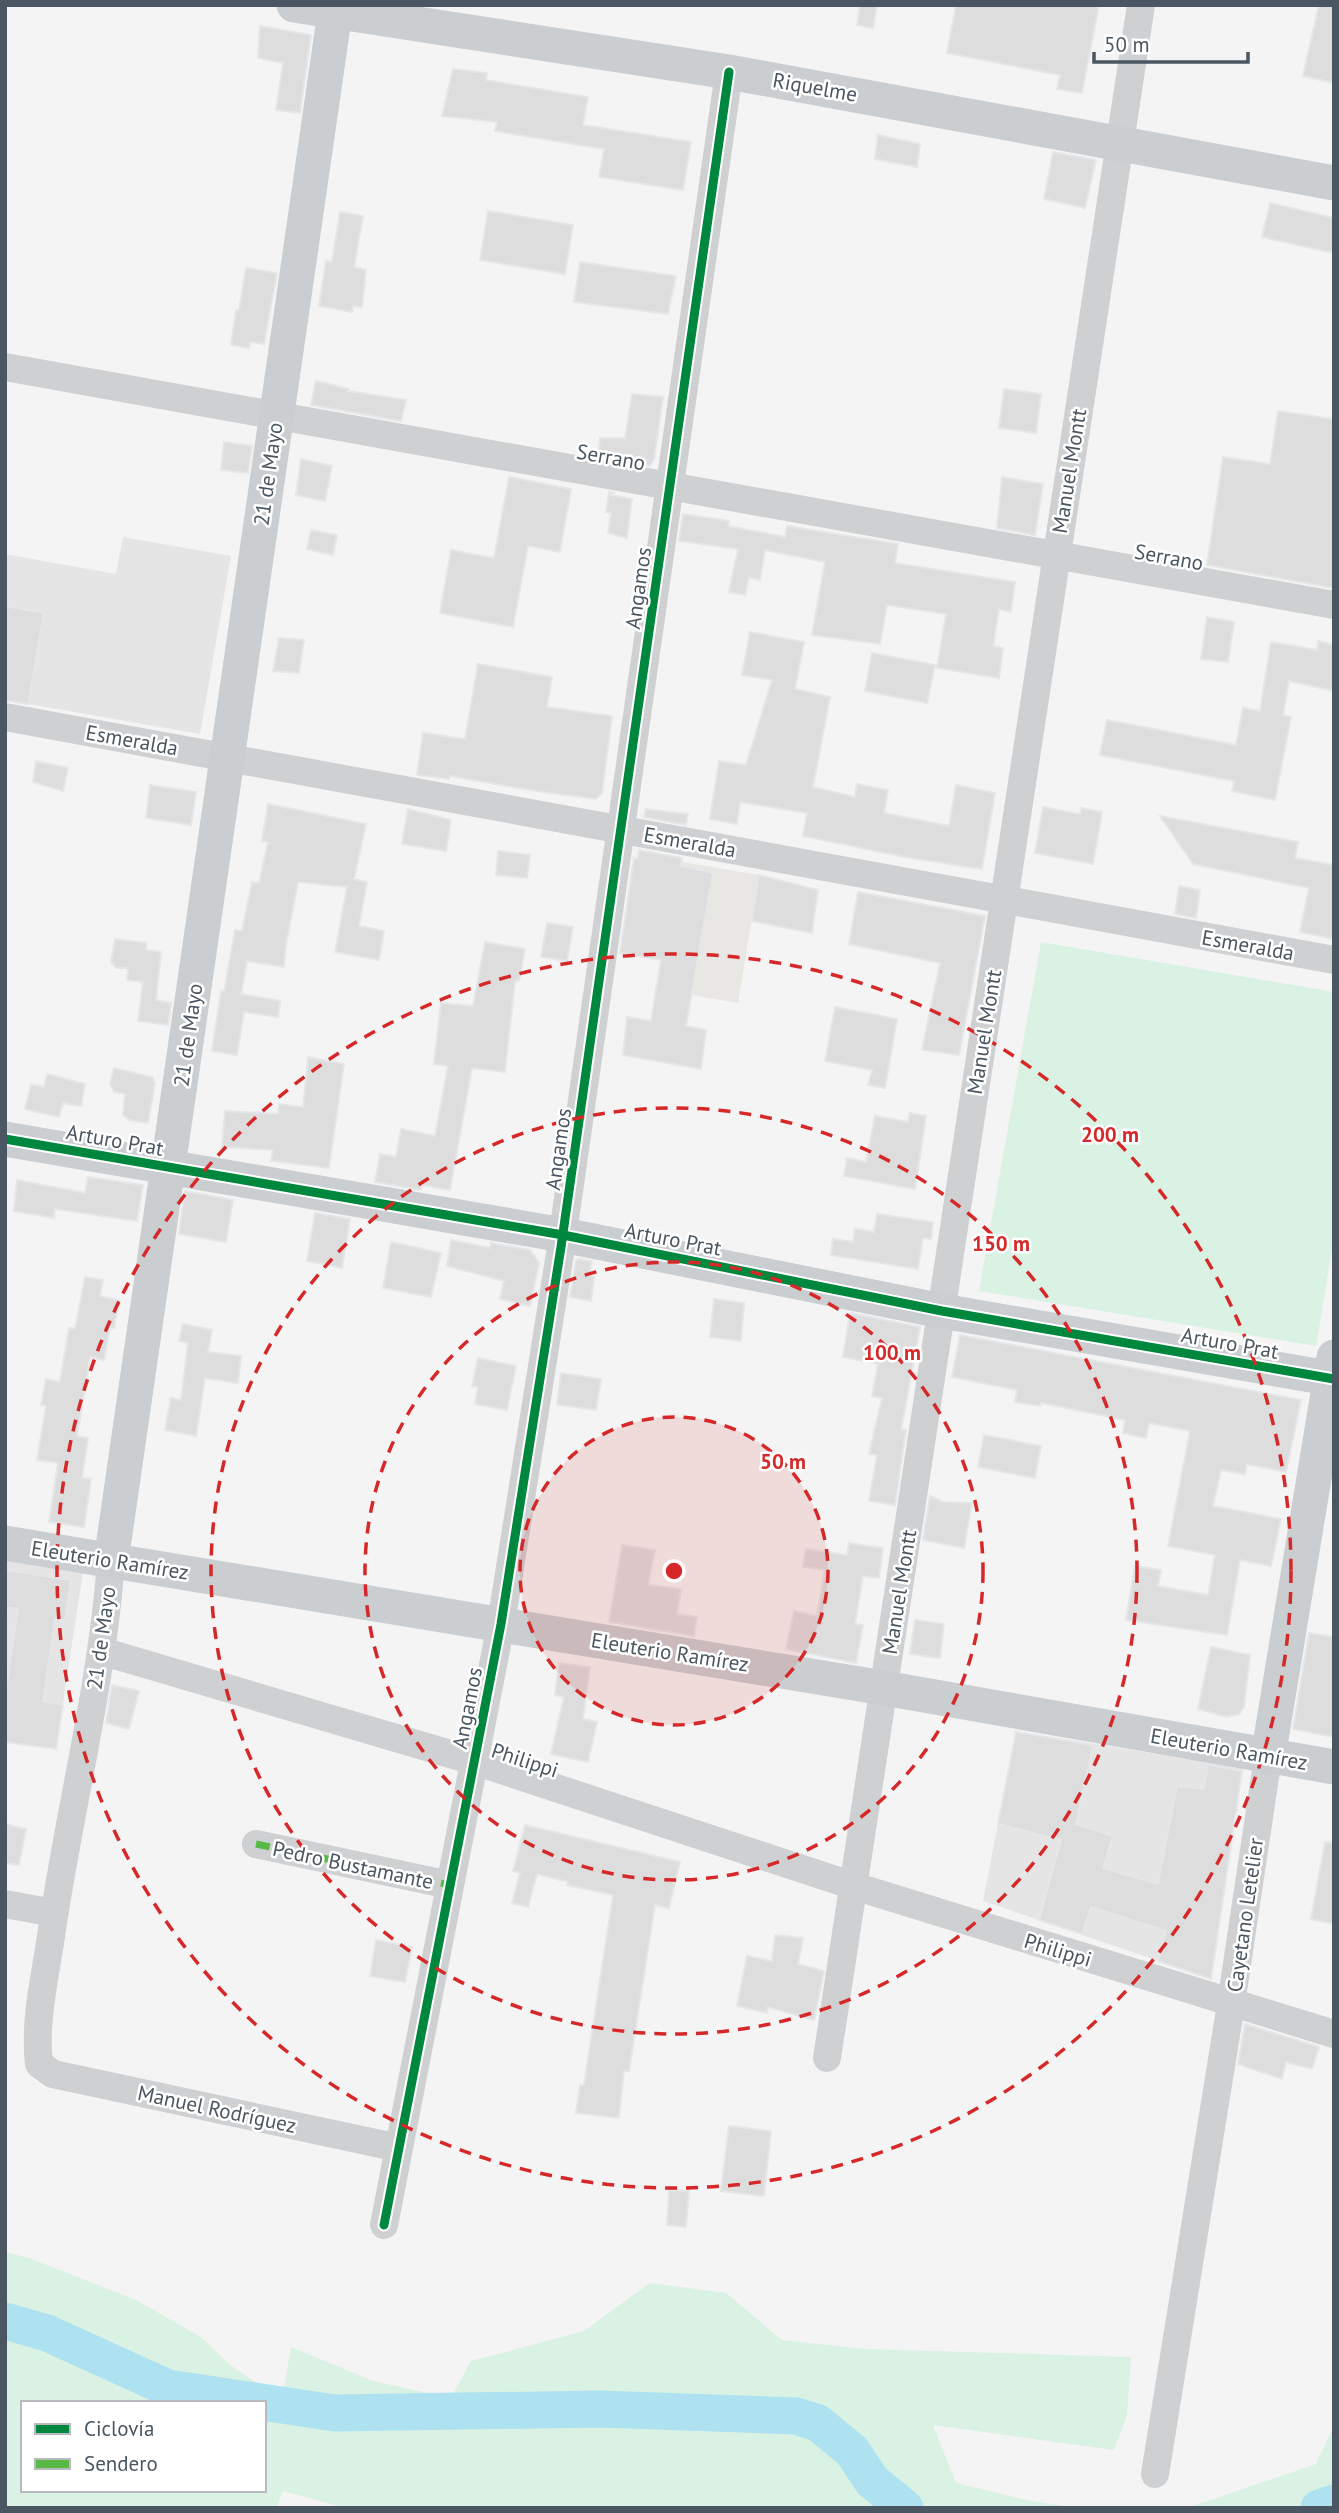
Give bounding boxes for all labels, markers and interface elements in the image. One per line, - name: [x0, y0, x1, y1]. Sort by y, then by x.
- scale bar: [1094, 21, 1248, 65]
- text: 50 m: [1104, 31, 1150, 58]
- street label: Riquelme: [771, 66, 859, 108]
- street label: Manuel Montt: [1046, 407, 1092, 535]
- street label: 21 de Mayo: [247, 421, 289, 527]
- street label: Serrano: [575, 438, 647, 476]
- street label: Serrano: [1133, 538, 1205, 576]
- street label: Angamos: [619, 545, 657, 631]
- street label: Esmeralda: [84, 719, 180, 761]
- street label: Esmeralda: [642, 821, 738, 863]
- street label: Esmeralda: [1200, 924, 1296, 966]
- street label: Manuel Montt: [961, 968, 1007, 1096]
- street label: 21 de Mayo: [167, 982, 209, 1088]
- street label: Angamos: [539, 1106, 577, 1192]
- street label: Arturo Prat: [64, 1118, 166, 1162]
- text: 200 m: [1081, 1121, 1139, 1148]
- street label: Arturo Prat: [622, 1216, 724, 1262]
- text: 150 m: [972, 1230, 1030, 1257]
- street label: Arturo Prat: [1179, 1321, 1281, 1365]
- text: 100 m: [863, 1339, 921, 1366]
- text: 50 m: [760, 1448, 806, 1475]
- street label: Manuel Montt: [876, 1528, 922, 1656]
- street label: Eleuterio Ramírez: [29, 1534, 191, 1586]
- centre of rings: [662, 1559, 686, 1583]
- street label: 21 de Mayo: [80, 1585, 122, 1691]
- street label: Eleuterio Ramírez: [589, 1626, 751, 1678]
- street label: Angamos: [446, 1665, 488, 1751]
- street label: Eleuterio Ramírez: [1148, 1722, 1310, 1776]
- street label: Philippi: [488, 1737, 562, 1783]
- street label: Pedro Bustamante: [270, 1835, 436, 1895]
- street label: Cayetano Letelier: [1221, 1836, 1269, 1994]
- street label: Philippi: [1021, 1927, 1095, 1973]
- street label: Manuel Rodríguez: [135, 2079, 299, 2139]
- legend: [21, 2401, 266, 2492]
- text: Ciclovía: [84, 2415, 154, 2442]
- text: Sendero: [84, 2450, 158, 2477]

